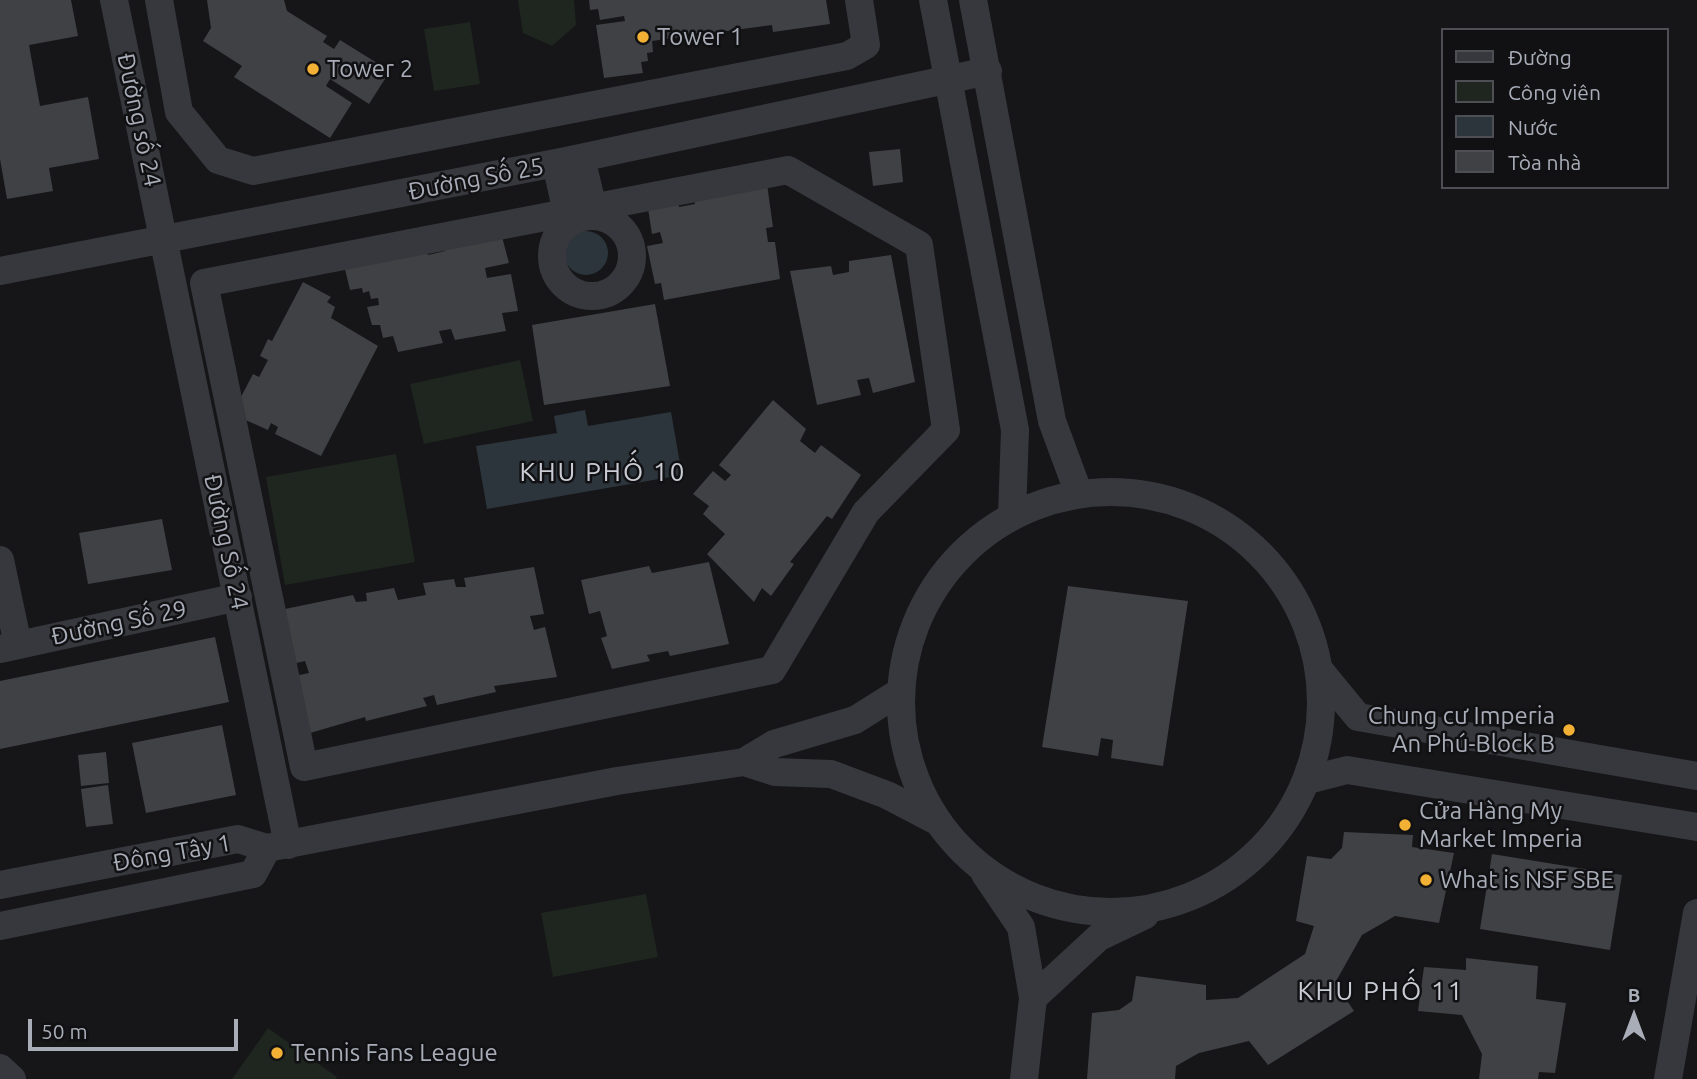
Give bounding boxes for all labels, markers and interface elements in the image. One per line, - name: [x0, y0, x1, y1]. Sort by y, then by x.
- place label: Tower 1: [657, 23, 743, 51]
- legend: [1442, 28, 1669, 189]
- marker: Tower 1: [635, 29, 651, 45]
- text: Đường: [1508, 45, 1572, 69]
- street label: Đường số 24: [111, 51, 167, 189]
- place label: Tower 2: [327, 55, 413, 83]
- marker: Tower 2: [305, 61, 321, 77]
- text: Công viên: [1508, 80, 1601, 104]
- text: Nước: [1508, 115, 1558, 139]
- text: Tòa nhà: [1508, 150, 1581, 174]
- street label: Đường Số 25: [406, 152, 546, 206]
- district label: KHU PHỐ 10: [521, 456, 685, 488]
- street label: Đường Số 24: [198, 472, 254, 612]
- street label: Đường Số 29: [49, 595, 189, 651]
- place label: Chung cư Imperia An Phú-Block B: [1368, 702, 1555, 758]
- marker: Chung cư Imperia An Phú-Block B: [1561, 722, 1577, 738]
- place label: Cửa Hàng My Market Imperia: [1419, 797, 1583, 853]
- marker: Cửa Hàng My Market Imperia: [1397, 817, 1413, 833]
- street label: Đông Tây 1: [111, 828, 233, 878]
- place label: What is NSF SBE: [1440, 866, 1614, 894]
- marker: What is NSF SBE: [1418, 872, 1434, 888]
- district label: KHU PHỐ 11: [1299, 975, 1463, 1007]
- north arrow: [1599, 981, 1669, 1051]
- text: B: [1628, 984, 1640, 1006]
- scale bar: [32, 1006, 242, 1050]
- text: 50 m: [41, 1019, 88, 1043]
- place label: Tennis Fans League: [291, 1039, 498, 1067]
- marker: Tennis Fans League: [269, 1045, 285, 1061]

